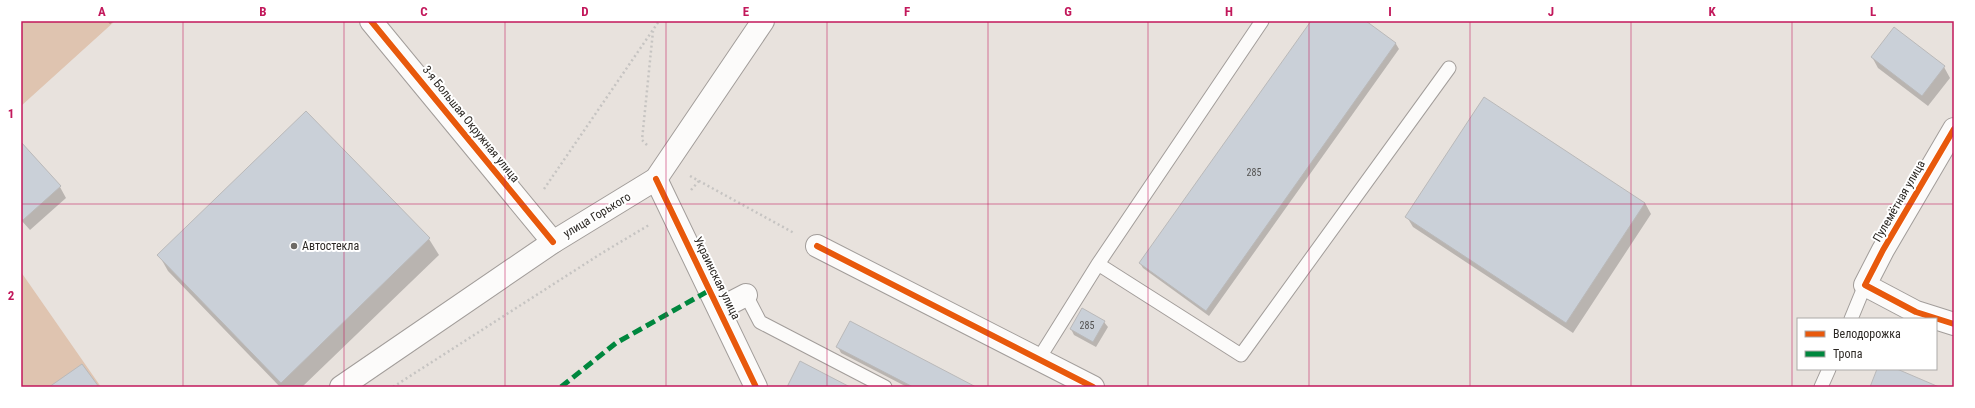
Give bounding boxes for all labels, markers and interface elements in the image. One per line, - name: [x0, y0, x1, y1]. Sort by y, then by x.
- text: A: [98, 4, 106, 19]
- text: B: [259, 4, 267, 19]
- text: C: [420, 4, 428, 19]
- text: D: [581, 4, 589, 19]
- text: E: [743, 4, 750, 19]
- text: F: [904, 4, 910, 19]
- text: G: [1064, 4, 1072, 19]
- text: H: [1225, 4, 1233, 19]
- text: I: [1388, 4, 1392, 19]
- text: J: [1548, 4, 1554, 19]
- text: K: [1708, 4, 1716, 19]
- text: L: [1870, 4, 1876, 19]
- street label: 3-я Большая Окружная улица: [420, 63, 522, 185]
- text: 1: [8, 106, 14, 121]
- street label: Пулемётная улица: [1870, 158, 1928, 244]
- house number: 285: [1247, 167, 1261, 178]
- street label: улица Горького: [561, 189, 633, 241]
- street label: Украинская улица: [691, 234, 743, 322]
- place label: Автостекла: [302, 239, 359, 253]
- marker: Автостекла: [289, 241, 299, 251]
- text: 2: [8, 288, 15, 303]
- legend: [1797, 318, 1937, 370]
- house number: 285: [1080, 320, 1094, 331]
- text: Велодорожка: [1833, 327, 1901, 341]
- text: Тропа: [1833, 347, 1863, 361]

